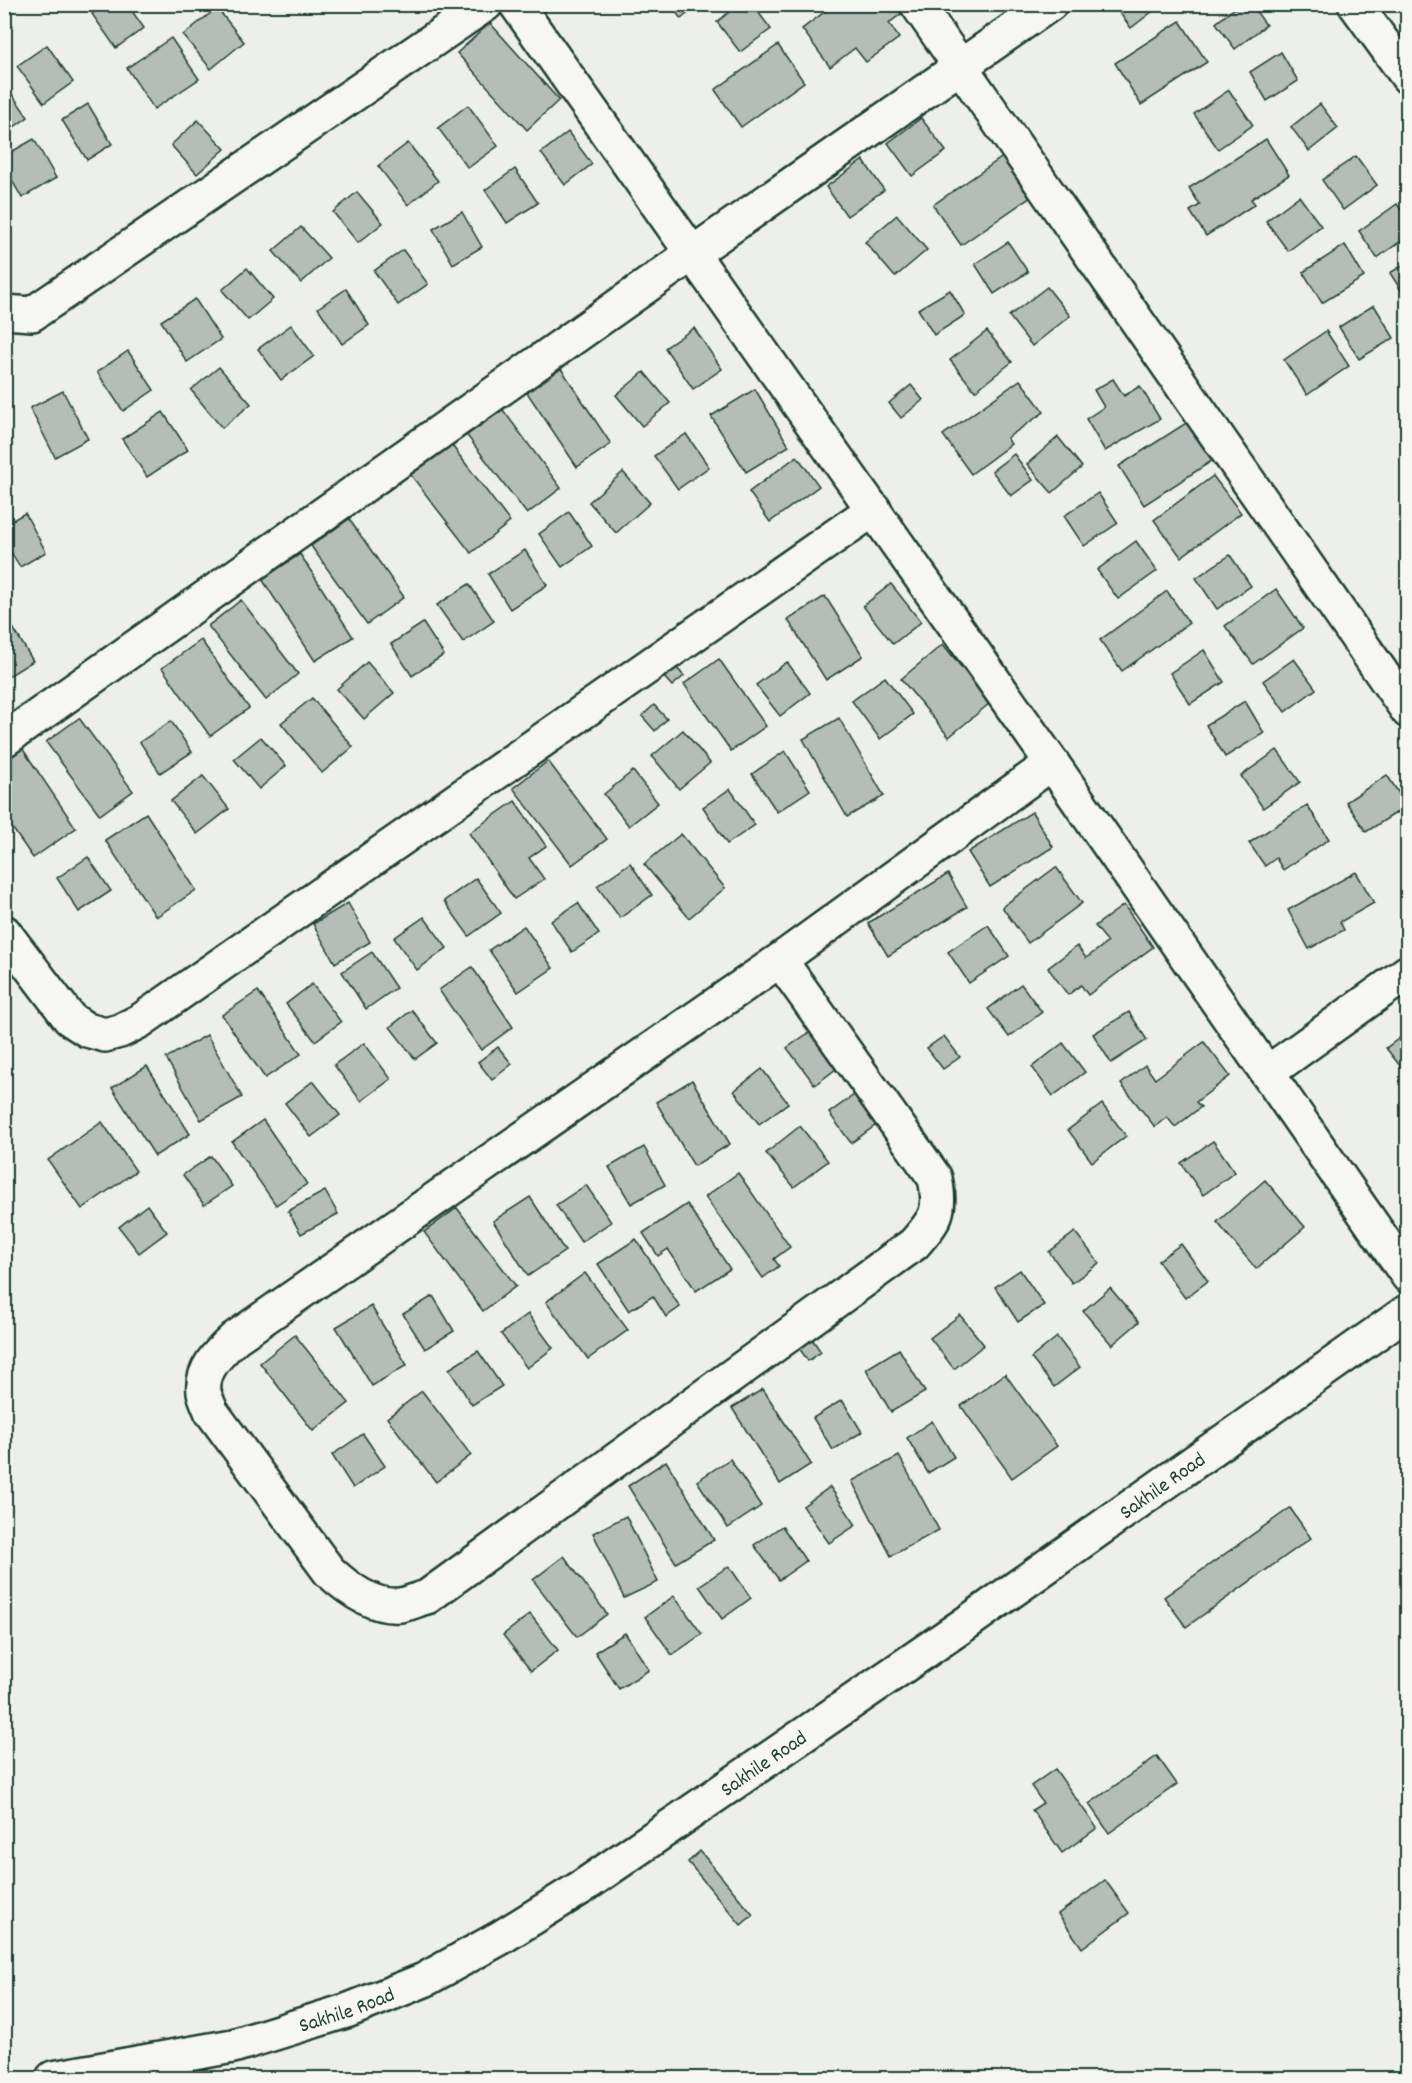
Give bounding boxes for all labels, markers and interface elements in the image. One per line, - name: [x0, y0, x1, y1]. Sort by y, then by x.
- street label: Sakhile Road: [1114, 1446, 1213, 1528]
- street label: Sakhile Road: [715, 1725, 814, 1806]
- street label: Sakhile Road: [296, 1981, 400, 2043]

